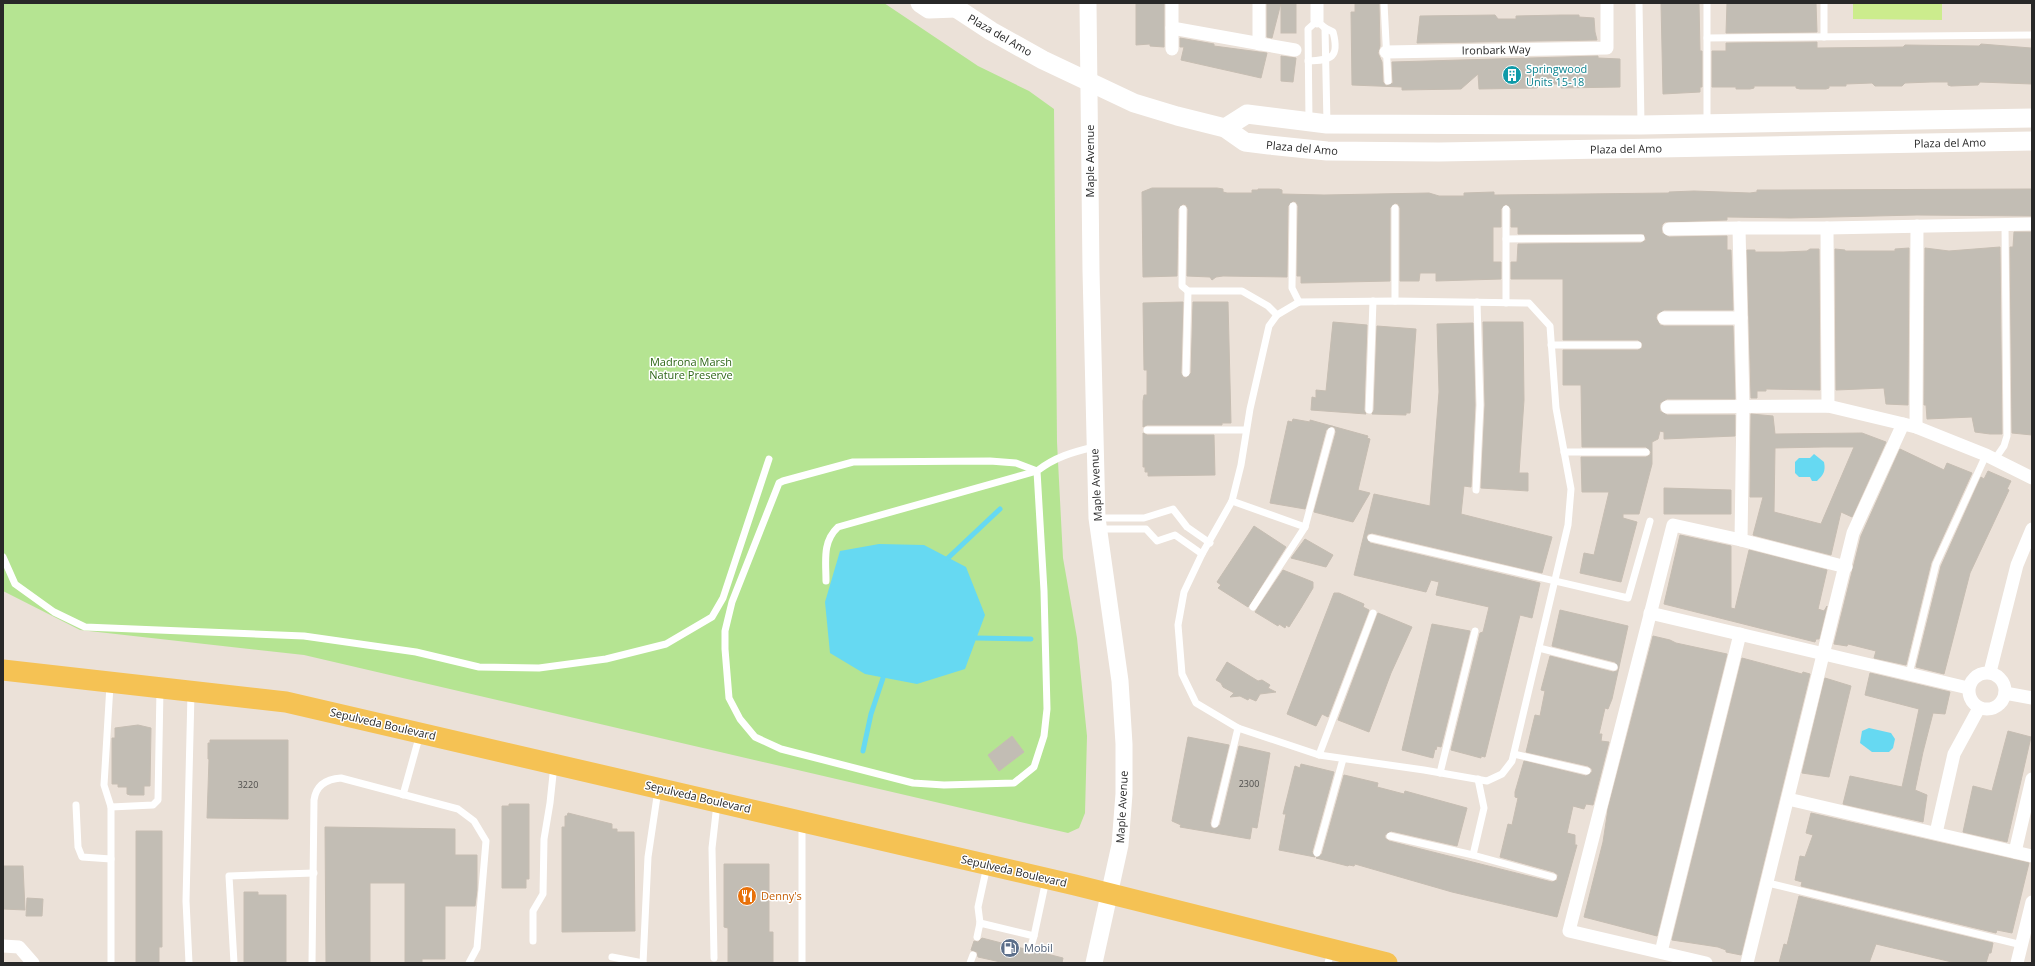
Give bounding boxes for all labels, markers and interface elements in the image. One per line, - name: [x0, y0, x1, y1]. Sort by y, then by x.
- street label: Plaza del Amo: [965, 10, 1035, 59]
- street label: Ironbark Way: [1462, 41, 1531, 58]
- place label: Springwood Units 15-18: [1526, 61, 1587, 89]
- building icon: Springwood Units 15-18: [1501, 64, 1523, 86]
- street label: Maple Avenue: [1082, 125, 1097, 197]
- street label: Plaza del Amo: [1914, 134, 1986, 151]
- street label: Plaza del Amo: [1266, 137, 1339, 158]
- street label: Plaza del Amo: [1590, 140, 1662, 157]
- park label: Madrona Marsh Nature Preserve: [649, 354, 733, 382]
- street label: Maple Avenue: [1086, 448, 1105, 522]
- street label: Sepulveda Boulevard: [329, 704, 437, 743]
- street label: Maple Avenue: [1112, 770, 1131, 844]
- street label: Sepulveda Boulevard: [644, 777, 752, 816]
- house number: 2300: [1239, 777, 1259, 790]
- house number: 3220: [238, 778, 258, 791]
- street label: Sepulveda Boulevard: [960, 851, 1068, 890]
- restaurant icon: Denny's: [736, 885, 758, 907]
- place label: Denny's: [761, 888, 802, 903]
- fuel station icon: Mobil: [999, 937, 1021, 959]
- place label: Mobil: [1024, 940, 1053, 955]

